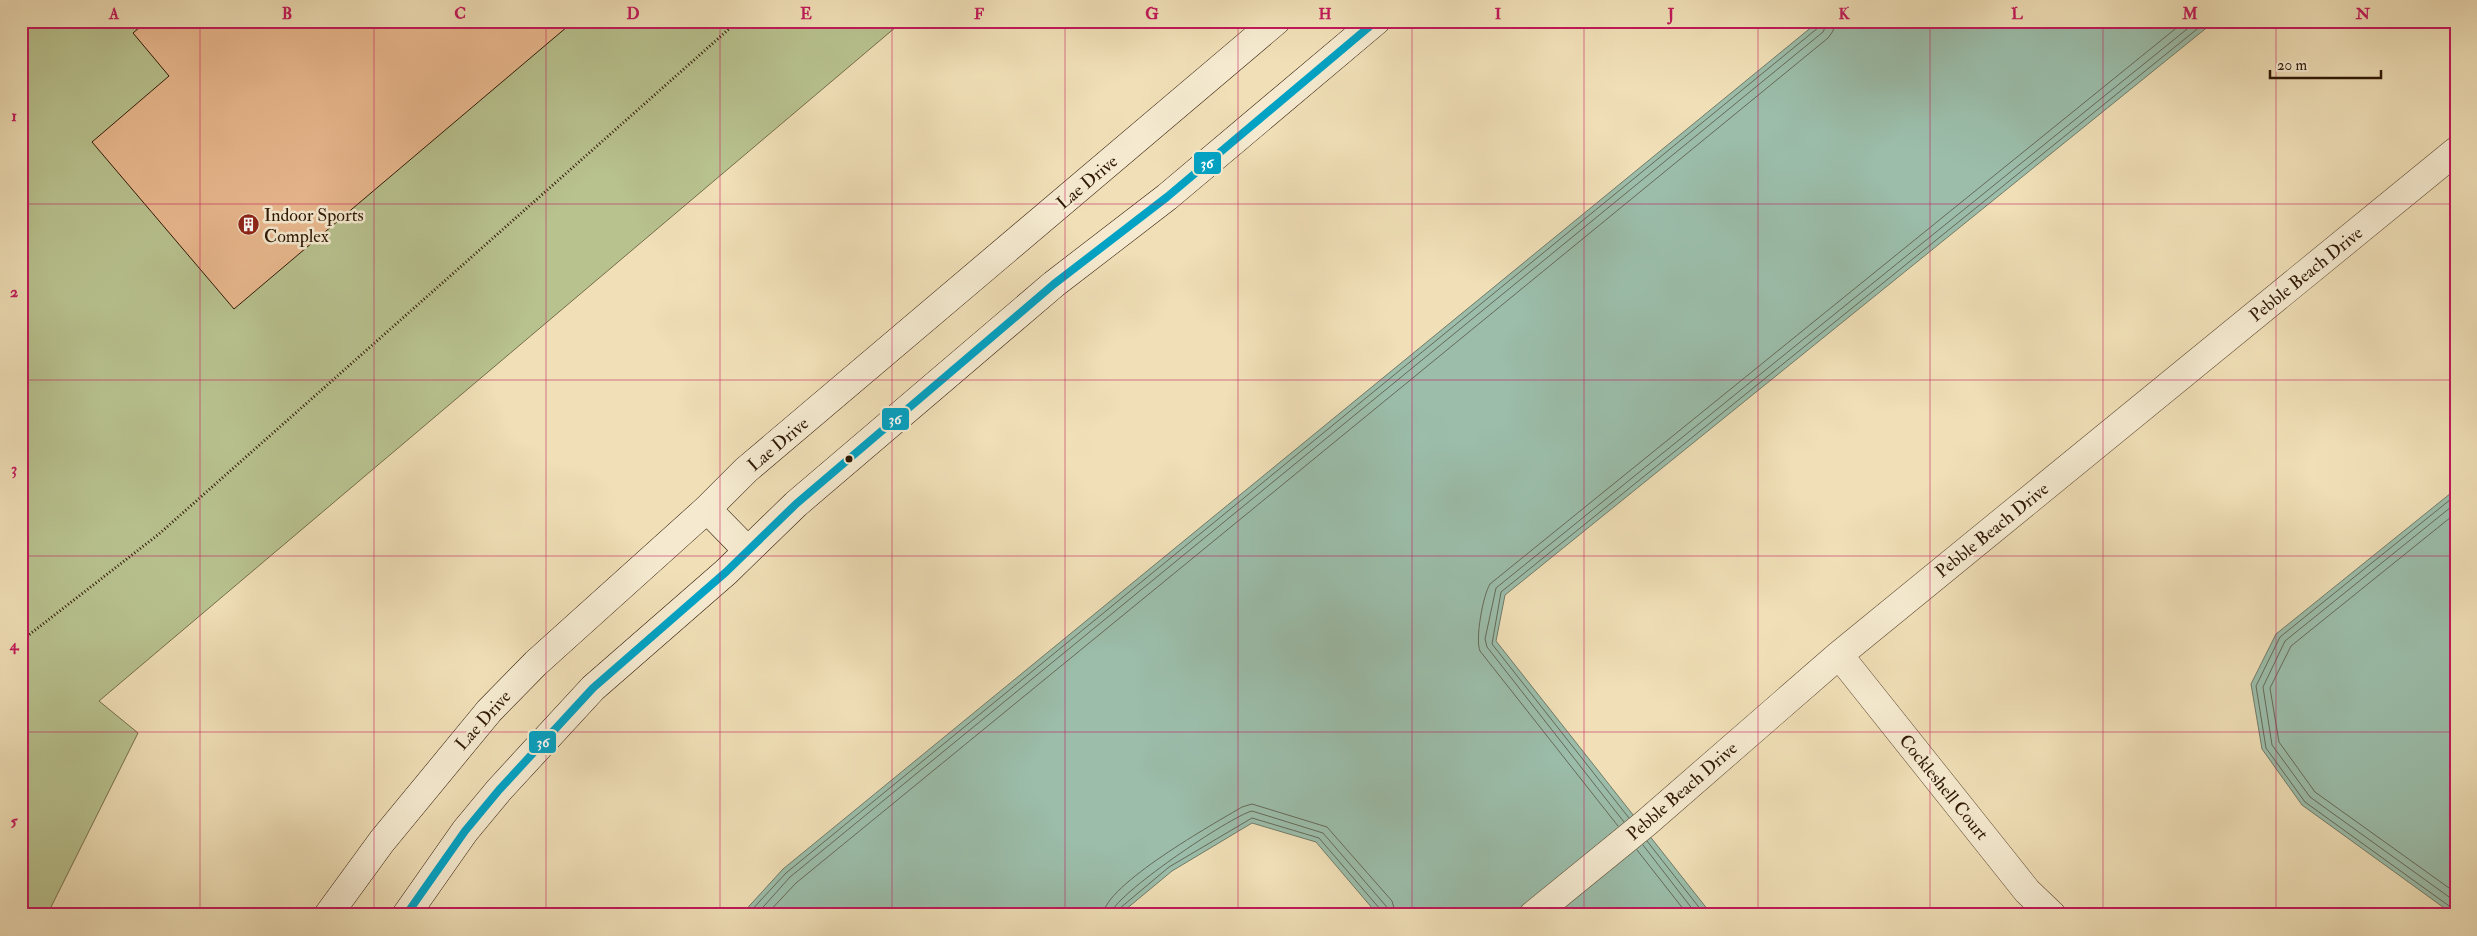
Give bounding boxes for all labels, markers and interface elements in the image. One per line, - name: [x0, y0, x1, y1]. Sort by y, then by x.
- text: A: [108, 4, 120, 24]
- text: B: [282, 4, 292, 24]
- text: C: [454, 4, 466, 24]
- text: D: [626, 4, 640, 24]
- text: E: [800, 4, 812, 24]
- text: F: [974, 4, 984, 24]
- text: G: [1145, 4, 1159, 24]
- text: H: [1318, 4, 1332, 24]
- text: I: [1495, 4, 1502, 24]
- text: J: [1667, 4, 1675, 25]
- text: K: [1838, 4, 1850, 24]
- text: L: [2011, 4, 2023, 24]
- text: M: [2181, 4, 2198, 24]
- text: N: [2355, 4, 2371, 24]
- scale bar: [2270, 48, 2381, 80]
- text: 20 m: [2277, 56, 2307, 75]
- text: 1: [11, 106, 17, 126]
- street label: Lae Drive: [1052, 150, 1123, 215]
- line badge: 36: [1193, 151, 1222, 175]
- text: 36: [1201, 155, 1214, 172]
- place label: Indoor Sports Complex: [264, 204, 364, 248]
- building icon: Indoor Sports Complex: [236, 213, 260, 237]
- street label: Pebble Beach Drive: [2245, 221, 2368, 327]
- text: 2: [10, 282, 18, 302]
- line badge: 36: [881, 407, 910, 431]
- text: 36: [889, 411, 902, 428]
- street label: Lae Drive: [743, 412, 814, 477]
- unlabelled marker: [844, 454, 854, 464]
- text: 3: [11, 459, 17, 479]
- street label: Pebble Beach Drive: [1931, 477, 2054, 583]
- text: 4: [9, 635, 20, 655]
- street label: Lae Drive: [450, 685, 517, 755]
- line badge: 36: [528, 730, 557, 754]
- street label: Cockleshell Court: [1894, 730, 1993, 845]
- text: 36: [537, 734, 550, 751]
- street label: Pebble Beach Drive: [1622, 737, 1743, 846]
- text: 5: [10, 811, 18, 831]

